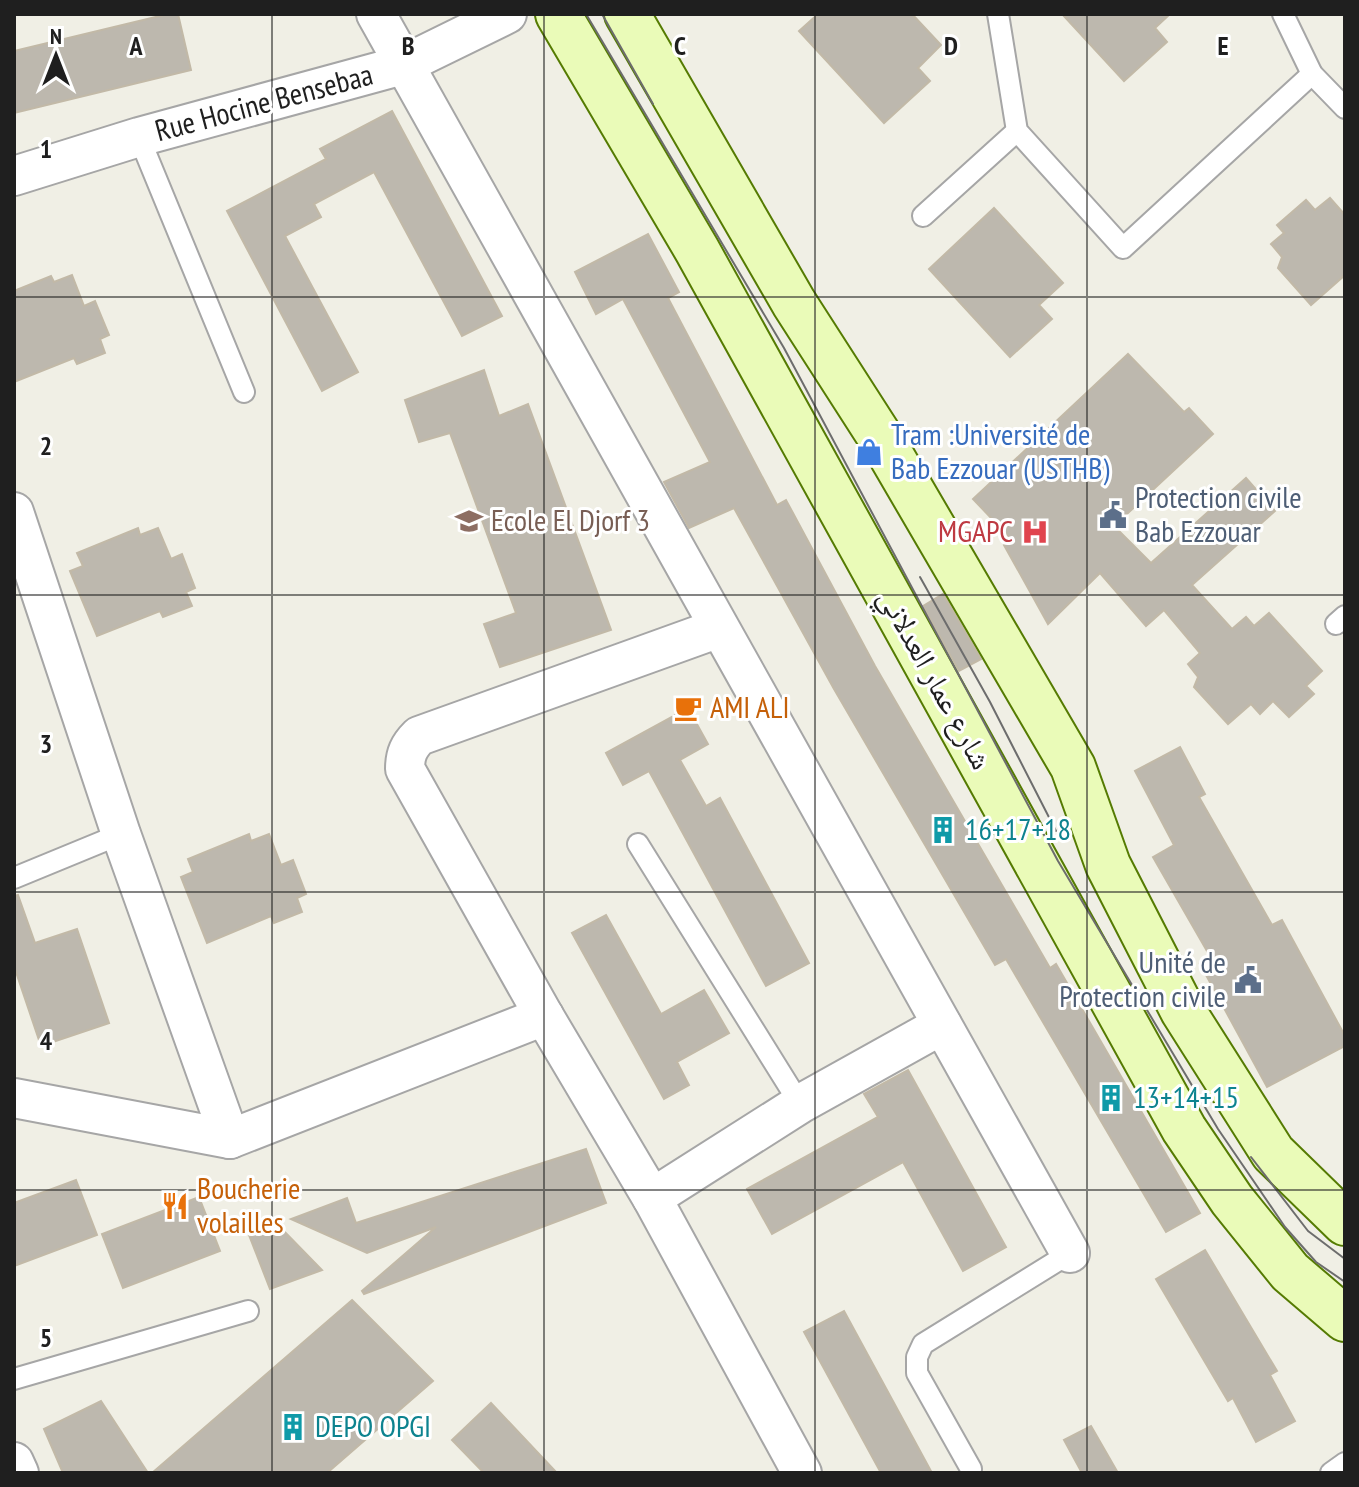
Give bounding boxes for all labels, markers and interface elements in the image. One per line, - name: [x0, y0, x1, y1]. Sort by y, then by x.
- north arrow: [16, 16, 96, 96]
- text: N: [50, 22, 62, 50]
- text: A: [128, 29, 143, 62]
- text: B: [402, 29, 415, 62]
- text: C: [674, 29, 686, 62]
- text: D: [944, 29, 958, 62]
- text: E: [1217, 29, 1229, 62]
- street label: Rue Hocine Bensebaa: [151, 54, 377, 149]
- text: 1: [40, 132, 52, 165]
- place label: Tram :Université de Bab Ezzouar (USTHB): [891, 414, 1109, 487]
- text: 2: [40, 429, 52, 462]
- shop icon: Tram :Université de Bab Ezzouar (USTHB): [854, 437, 884, 467]
- place label: Protection civile Bab Ezzouar: [1135, 477, 1302, 550]
- place label: Ecole El Djorf 3: [491, 500, 650, 539]
- public building icon: Protection civile Bab Ezzouar: [1098, 500, 1128, 530]
- school or university icon: Ecole El Djorf 3: [454, 506, 484, 536]
- place label: MGAPC: [938, 511, 1013, 550]
- hospital icon: MGAPC: [1020, 517, 1050, 547]
- street label: شارع عمار العدلاني: [866, 581, 1002, 778]
- place label: AMI ALI: [710, 687, 789, 726]
- cafe icon: AMI ALI: [673, 693, 703, 723]
- text: 3: [40, 727, 52, 760]
- place label: 16+17+18: [965, 809, 1071, 848]
- building icon: 16+17+18: [928, 815, 958, 845]
- place label: Unité de Protection civile: [1059, 942, 1226, 1015]
- public building icon: Unité de Protection civile: [1233, 965, 1263, 995]
- text: 4: [40, 1024, 53, 1057]
- place label: 13+14+15: [1133, 1077, 1239, 1116]
- building icon: 13+14+15: [1096, 1083, 1126, 1113]
- place label: Boucherie volailles: [197, 1168, 301, 1241]
- restaurant icon: Boucherie volailles: [160, 1191, 190, 1221]
- text: 5: [40, 1321, 52, 1354]
- place label: DEPO OPGI: [315, 1406, 431, 1445]
- building icon: DEPO OPGI: [278, 1412, 308, 1442]

